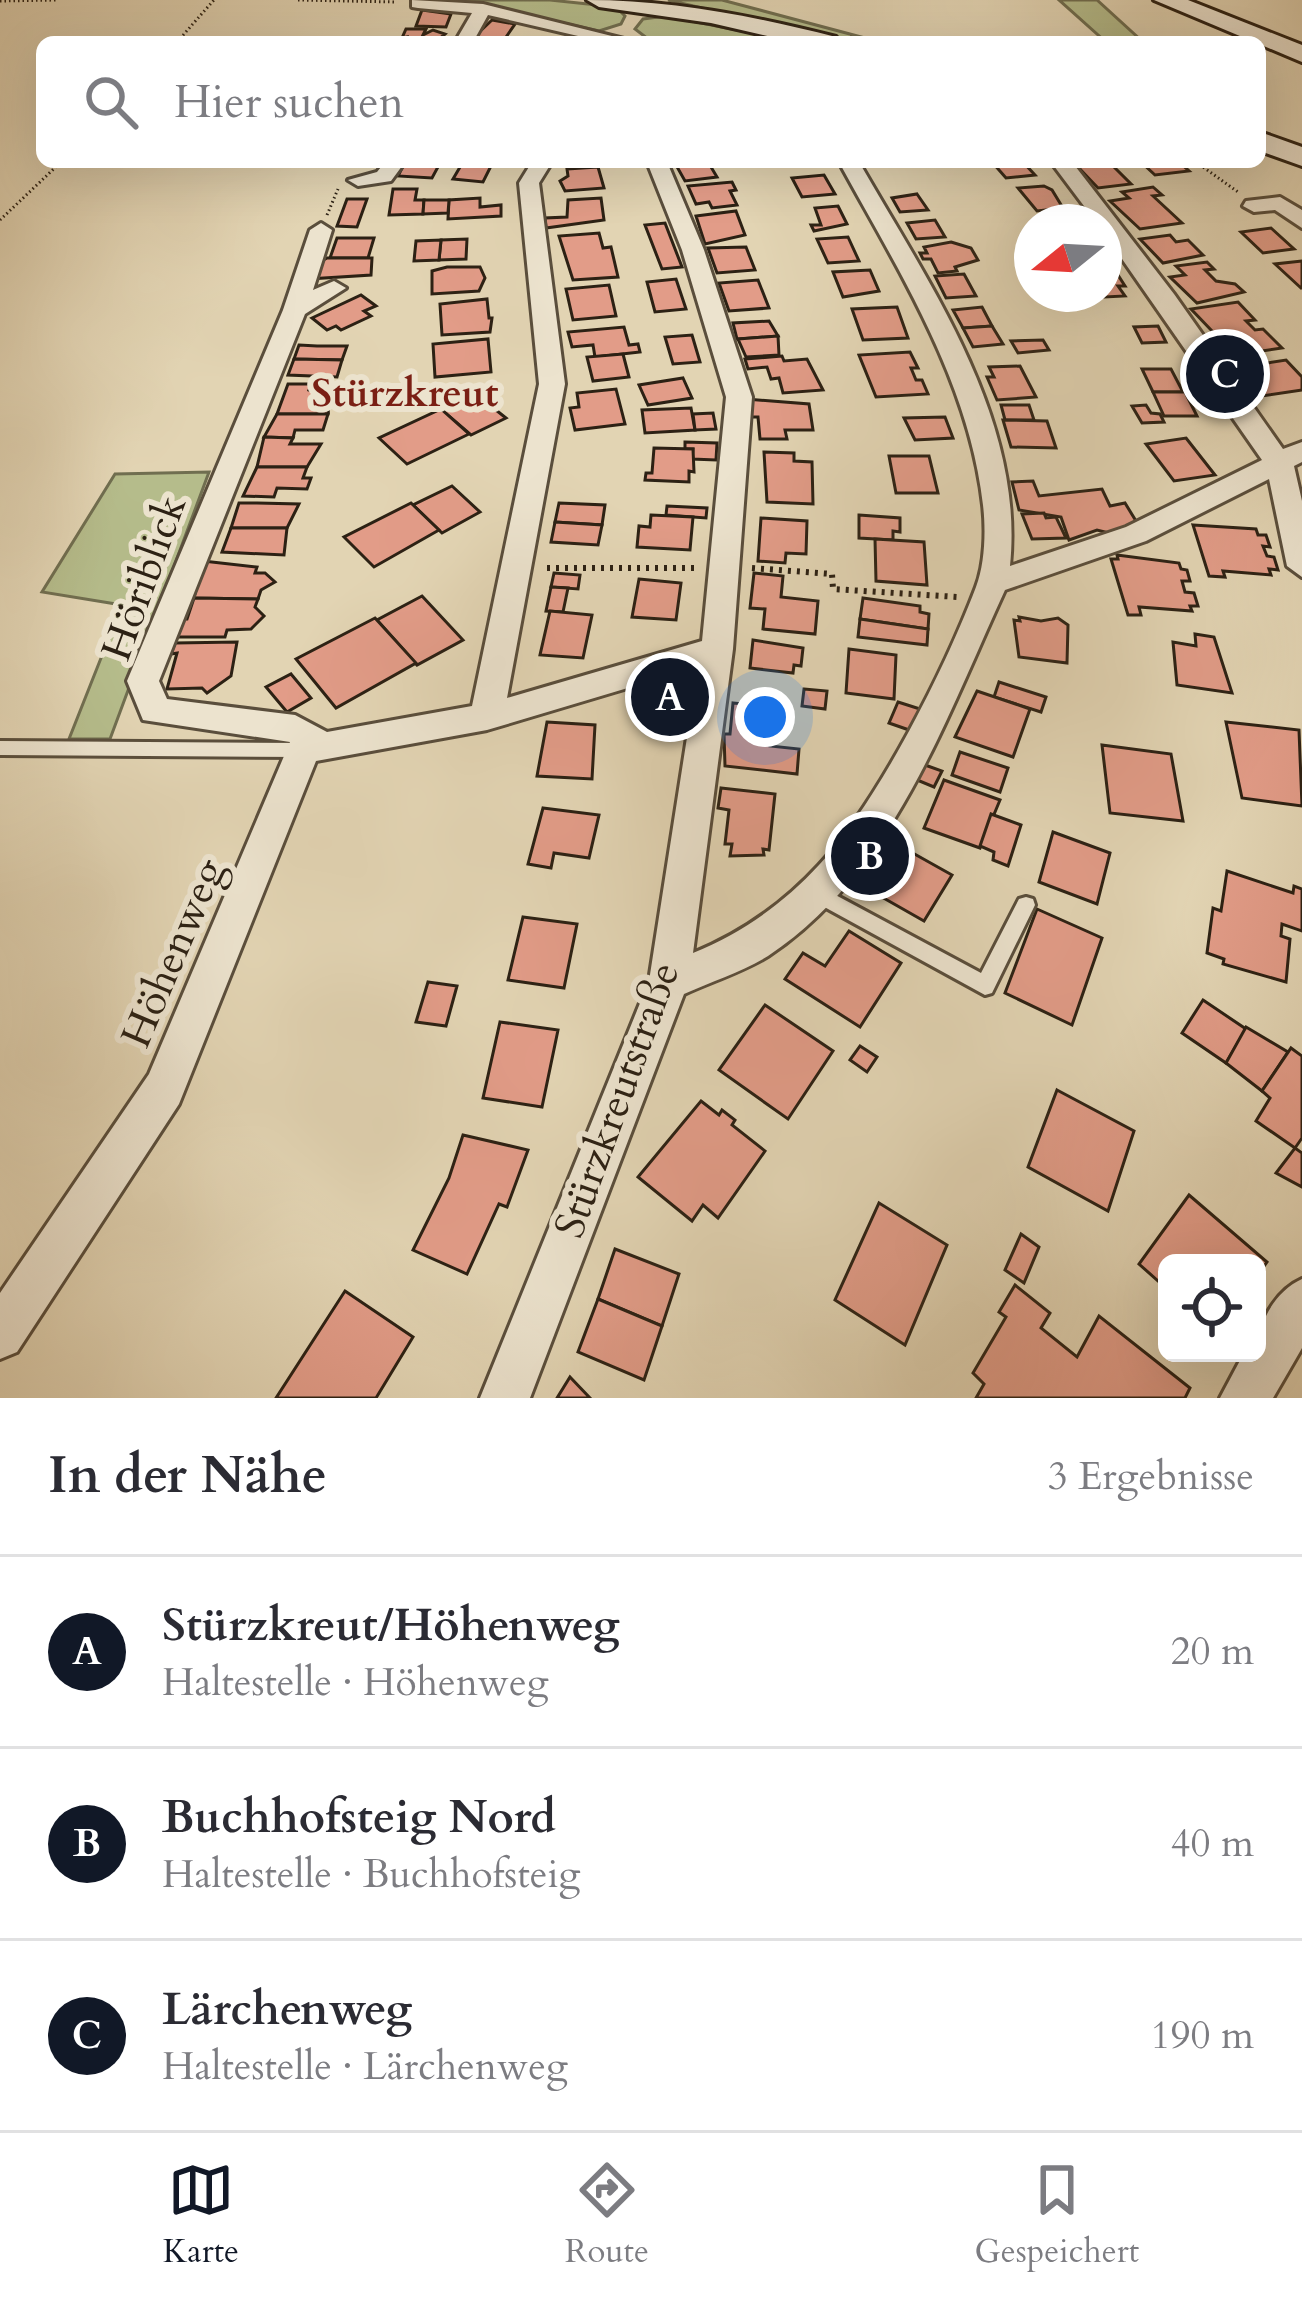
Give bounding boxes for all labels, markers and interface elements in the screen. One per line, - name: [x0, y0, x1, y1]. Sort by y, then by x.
- search box: [36, 36, 1266, 168]
- icon: search: [78, 69, 144, 135]
- text: Hier suchen: [174, 72, 404, 133]
- north arrow: [1014, 204, 1122, 312]
- pin: C: [1186, 329, 1264, 419]
- district label: Stürzkreut: [312, 367, 499, 420]
- street label: Höriblick: [88, 487, 200, 668]
- pin: A: [631, 652, 709, 742]
- your location: [735, 687, 795, 747]
- pin: B: [831, 811, 909, 901]
- street label: Höhenweg: [108, 849, 239, 1056]
- street label: Stürzkreutstraße: [541, 954, 693, 1246]
- map controls: [1158, 1254, 1266, 1362]
- button: locate: [1158, 1254, 1266, 1362]
- text: In der Nähe: [48, 1441, 327, 1511]
- text: 3 Ergebnisse: [1048, 1450, 1254, 1503]
- text: Stürzkreut/Höhenweg: [162, 1595, 620, 1656]
- text: A: [72, 1625, 102, 1678]
- text: 20 m: [1171, 1625, 1254, 1678]
- text: Haltestelle · Höhenweg: [162, 1656, 549, 1709]
- text: Buchhofsteig Nord: [162, 1787, 556, 1848]
- text: B: [73, 1817, 101, 1870]
- text: 40 m: [1171, 1817, 1254, 1870]
- text: Haltestelle · Buchhofsteig: [162, 1848, 580, 1901]
- text: Lärchenweg: [162, 1979, 412, 2040]
- text: C: [72, 2009, 102, 2062]
- text: 190 m: [1151, 2009, 1254, 2062]
- text: Haltestelle · Lärchenweg: [162, 2040, 568, 2093]
- tab: Karte: [163, 2157, 239, 2274]
- tab: Route: [565, 2157, 649, 2274]
- tab: Gespeichert: [975, 2157, 1139, 2274]

